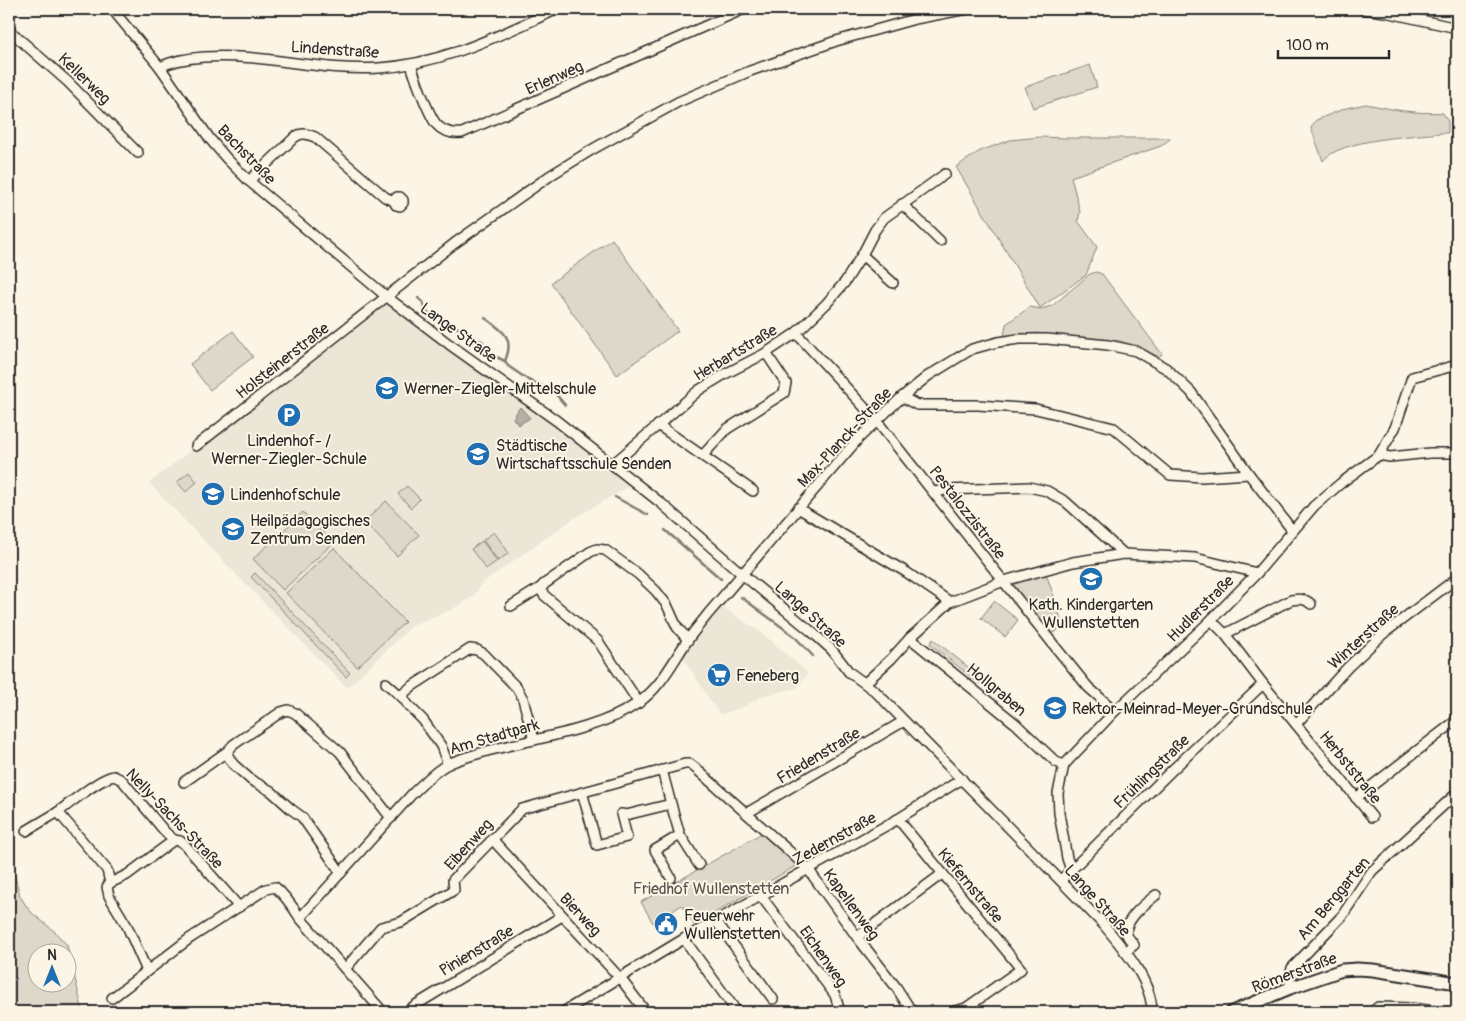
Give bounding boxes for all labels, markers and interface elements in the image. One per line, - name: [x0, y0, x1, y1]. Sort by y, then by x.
- scale bar: [1278, 28, 1390, 60]
- text: 100 m: [1286, 36, 1329, 55]
- street label: Lindenstraße: [290, 37, 380, 63]
- street label: Kellerweg: [54, 49, 115, 109]
- street label: Erlenweg: [522, 56, 586, 99]
- street label: Bachstraße: [213, 121, 280, 189]
- street label: Lange Straße: [416, 298, 501, 367]
- street label: Holsteinerstraße: [232, 318, 333, 403]
- street label: Herbartstraße: [690, 320, 781, 386]
- school or university icon: Werner-Ziegler-Mittelschule: [374, 375, 400, 401]
- place label: Werner-Ziegler-Mittelschule: [404, 379, 596, 399]
- street label: Max-Planck-Straße: [793, 384, 896, 492]
- parking icon: Lindenhof- / Werner-Ziegler-Schule: [276, 402, 302, 428]
- place label: Lindenhof- / Werner-Ziegler-Schule: [211, 431, 367, 469]
- place label: Städtische Wirtschaftsschule Senden: [496, 436, 672, 474]
- school or university icon: Städtische Wirtschaftsschule Senden: [465, 441, 491, 467]
- street label: Pestalozzistraße: [925, 462, 1010, 563]
- school or university icon: Lindenhofschule: [200, 481, 226, 507]
- place label: Lindenhofschule: [230, 485, 341, 505]
- place label: Heilpädagogisches Zentrum Senden: [250, 511, 370, 549]
- school or university icon: Heilpädagogisches Zentrum Senden: [220, 516, 246, 542]
- school or university icon: Kath. Kindergarten Wullenstetten: [1078, 566, 1104, 592]
- street label: Hudlerstraße: [1163, 571, 1239, 646]
- street label: Lange Straße: [770, 577, 851, 652]
- place label: Kath. Kindergarten Wullenstetten: [1029, 595, 1153, 633]
- street label: Winterstraße: [1324, 600, 1403, 674]
- street label: Hollgraben: [962, 659, 1030, 721]
- supermarket icon: Feneberg: [706, 662, 732, 688]
- place label: Feneberg: [736, 666, 799, 686]
- school or university icon: Rektor-Meinrad-Meyer-Grundschule: [1042, 695, 1068, 721]
- place label: Rektor-Meinrad-Meyer-Grundschule: [1072, 699, 1313, 719]
- street label: Am Stadtpark: [447, 714, 542, 759]
- street label: Friedenstraße: [773, 723, 864, 789]
- street label: Herbststraße: [1315, 727, 1386, 808]
- street label: Frühlingstraße: [1109, 730, 1194, 813]
- street label: Nelly-Sachs-Straße: [121, 764, 227, 873]
- street label: Zedernstraße: [789, 808, 880, 870]
- street label: Eibenweg: [440, 815, 497, 875]
- street label: Kiefernstraße: [933, 844, 1007, 927]
- street label: Am Berggarten: [1293, 853, 1374, 944]
- street label: Lange Straße: [1060, 861, 1135, 941]
- street label: Kapellenweg: [819, 865, 884, 944]
- park label: Friedhof Wullenstetten: [633, 879, 789, 899]
- street label: Bierweg: [555, 889, 605, 941]
- place label: Feuerwehr Wullenstetten: [684, 906, 781, 944]
- public building icon: Feuerwehr Wullenstetten: [653, 911, 679, 937]
- street label: Pinienstraße: [436, 921, 517, 981]
- street label: Eichenweg: [795, 922, 851, 991]
- north arrow: [28, 944, 78, 994]
- text: N: [47, 947, 57, 964]
- street label: Römerstraße: [1249, 948, 1340, 998]

